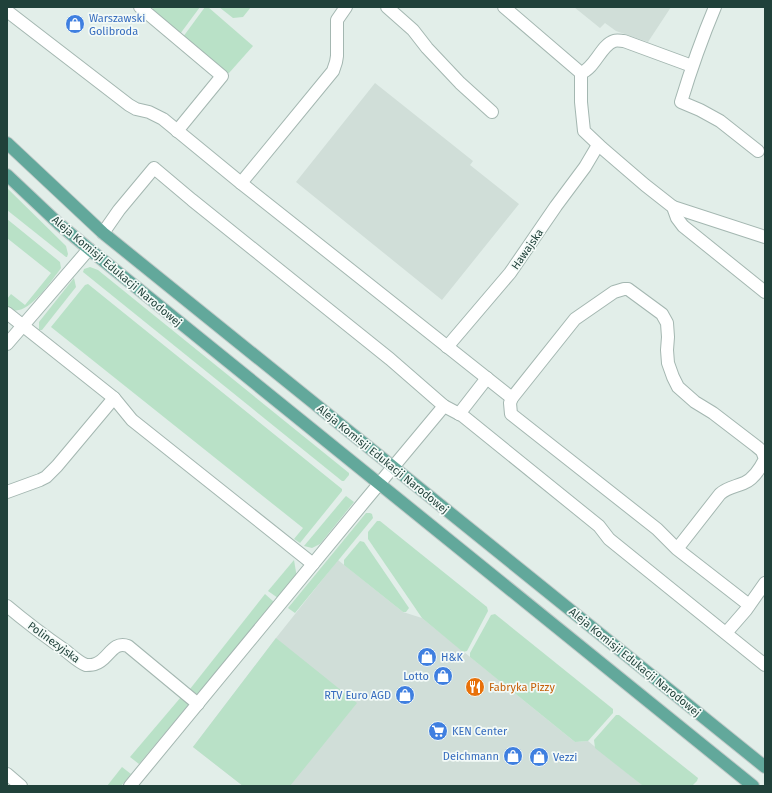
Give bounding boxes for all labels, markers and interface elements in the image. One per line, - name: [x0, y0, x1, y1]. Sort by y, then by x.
- place label: Warszawski Golibroda: [89, 12, 145, 38]
- shop icon: Warszawski Golibroda: [64, 13, 86, 35]
- street label: Aleja Komisji Edukacji Narodowej: [49, 213, 184, 329]
- street label: Hawajska: [509, 226, 546, 272]
- street label: Aleja Komisji Edukacji Narodowej: [314, 402, 451, 516]
- street label: Aleja Komisji Edukacji Narodowej: [566, 605, 703, 719]
- street label: Polinezyjska: [25, 619, 82, 666]
- shop icon: H&K: [416, 646, 438, 668]
- place label: H&K: [441, 651, 463, 664]
- shop icon: Lotto: [432, 665, 454, 687]
- place label: Lotto: [403, 670, 429, 683]
- restaurant icon: Fabryka Pizzy: [464, 676, 486, 698]
- place label: Fabryka Pizzy: [489, 681, 555, 694]
- shop icon: RTV Euro AGD: [394, 684, 416, 706]
- place label: RTV Euro AGD: [324, 689, 391, 702]
- supermarket icon: KEN Center: [427, 720, 449, 742]
- place label: KEN Center: [452, 725, 508, 738]
- shop icon: Deichmann: [502, 745, 524, 767]
- shop icon: Vezzi: [528, 746, 550, 768]
- place label: Deichmann: [443, 750, 499, 763]
- place label: Vezzi: [553, 751, 577, 764]

